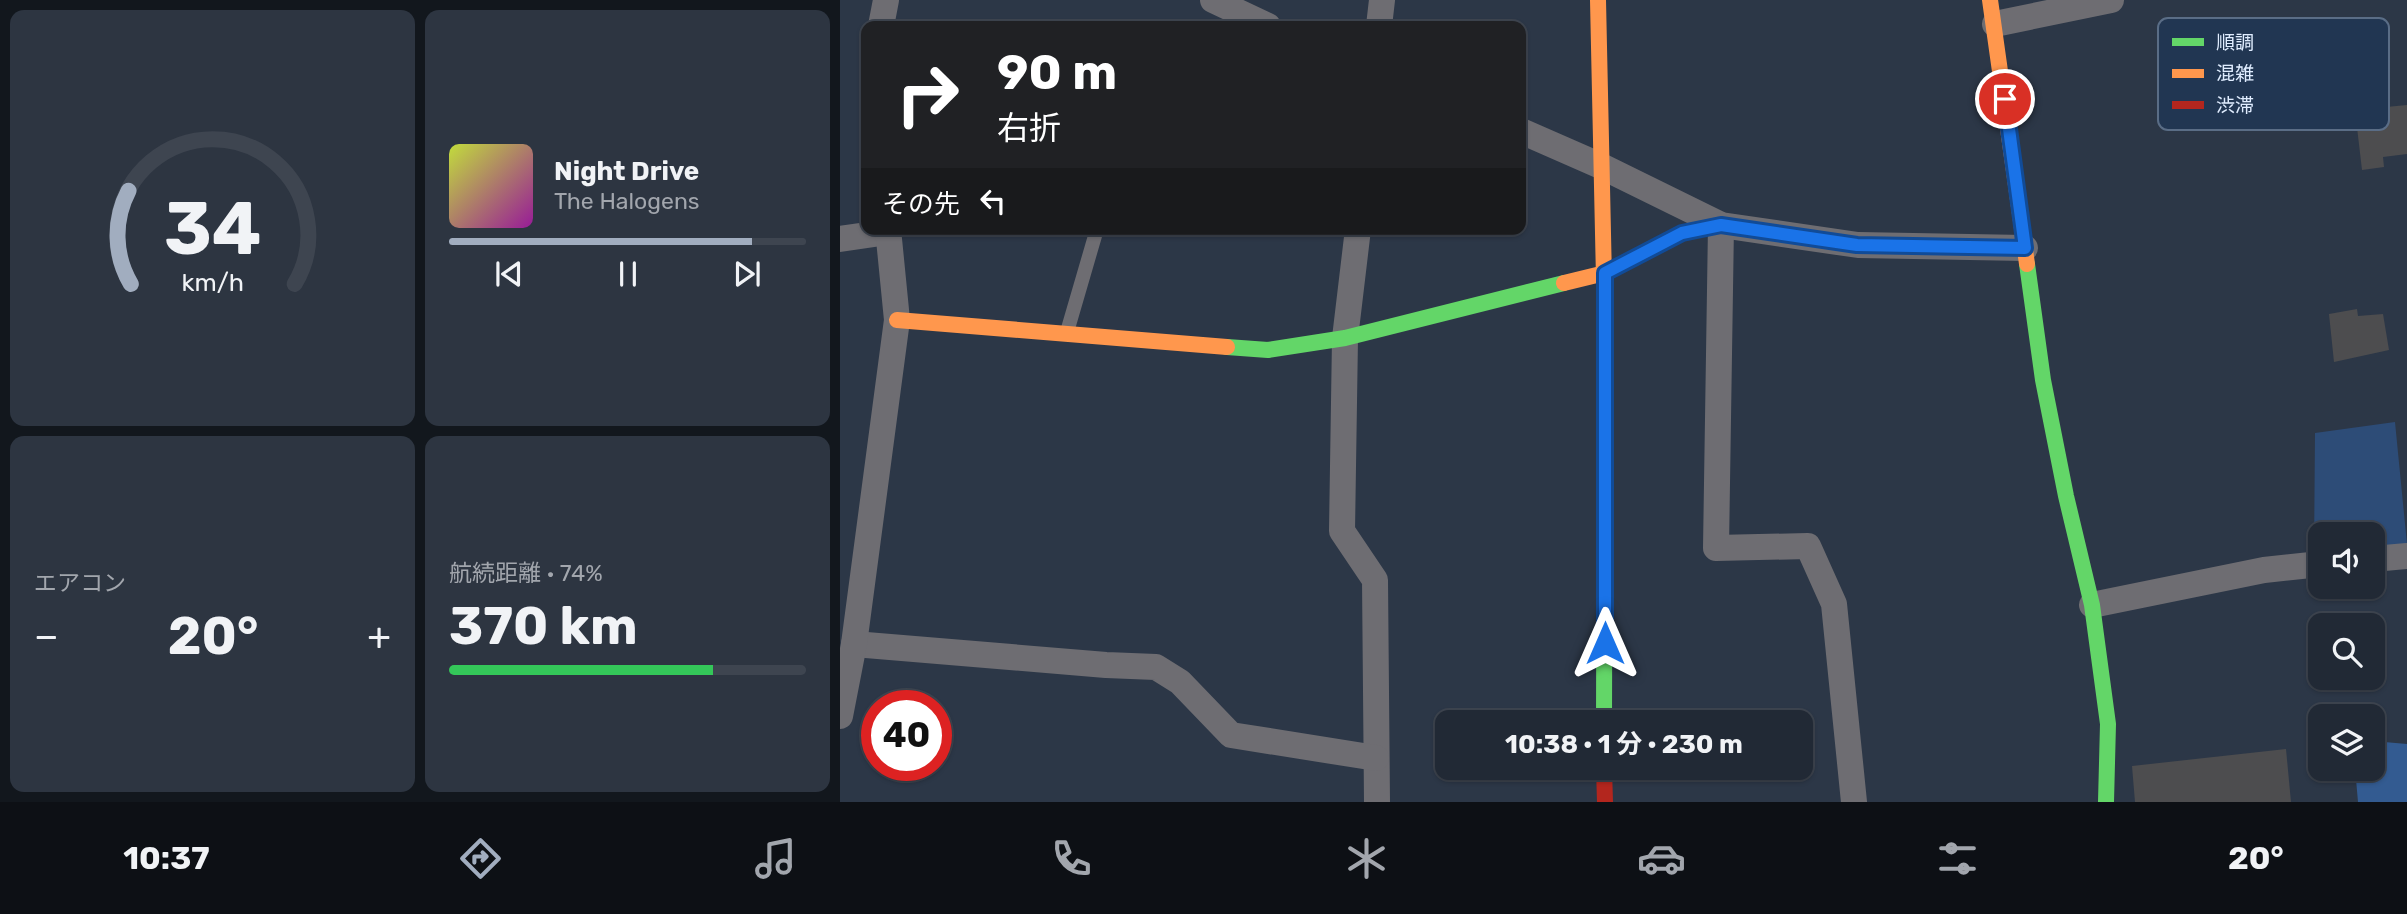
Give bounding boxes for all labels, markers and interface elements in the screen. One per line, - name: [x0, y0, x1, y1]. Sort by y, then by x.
- legend: [2158, 18, 2389, 130]
- text: 順調: [2216, 31, 2254, 54]
- text: 90 m: [997, 43, 1117, 101]
- icon: right: [882, 49, 973, 140]
- text: 混雑: [2216, 62, 2254, 85]
- pin: [1975, 69, 2035, 129]
- icon: arrive: [1986, 80, 2024, 118]
- text: 渋滞: [2216, 94, 2254, 117]
- text: 右折: [997, 109, 1061, 147]
- text: Night Drive: [554, 156, 699, 187]
- icon: left: [974, 182, 1012, 220]
- text: 34: [164, 187, 261, 273]
- text: The Halogens: [554, 187, 700, 215]
- text: その先: [882, 189, 960, 220]
- icon: previous: [490, 255, 528, 293]
- icon: pause: [609, 255, 647, 293]
- icon: next: [728, 255, 766, 293]
- text: km/h: [181, 268, 244, 297]
- map controls: [2308, 522, 2385, 781]
- button: sound: [2308, 522, 2385, 599]
- text: 航続距離 · 74%: [449, 559, 603, 587]
- text: エアコン: [34, 569, 126, 597]
- text: 370 km: [449, 595, 638, 657]
- text: 20°: [168, 605, 258, 667]
- position arrow: [1568, 606, 1642, 680]
- text: −: [34, 613, 59, 659]
- text: +: [367, 613, 391, 659]
- button: search: [2308, 613, 2385, 690]
- speed limit sign: 40: [861, 690, 952, 781]
- button: layers: [2308, 704, 2385, 781]
- text: 10:38 · 1 分 · 230 m: [1505, 729, 1743, 760]
- icon: directions: [456, 834, 505, 883]
- icon: music: [751, 834, 800, 883]
- icon: phone: [1047, 834, 1096, 883]
- icon: climate: [1342, 834, 1391, 883]
- icon: car: [1637, 834, 1686, 883]
- icon: filters: [1933, 834, 1982, 883]
- text: 10:37: [123, 839, 210, 877]
- text: 20°: [2228, 839, 2284, 877]

